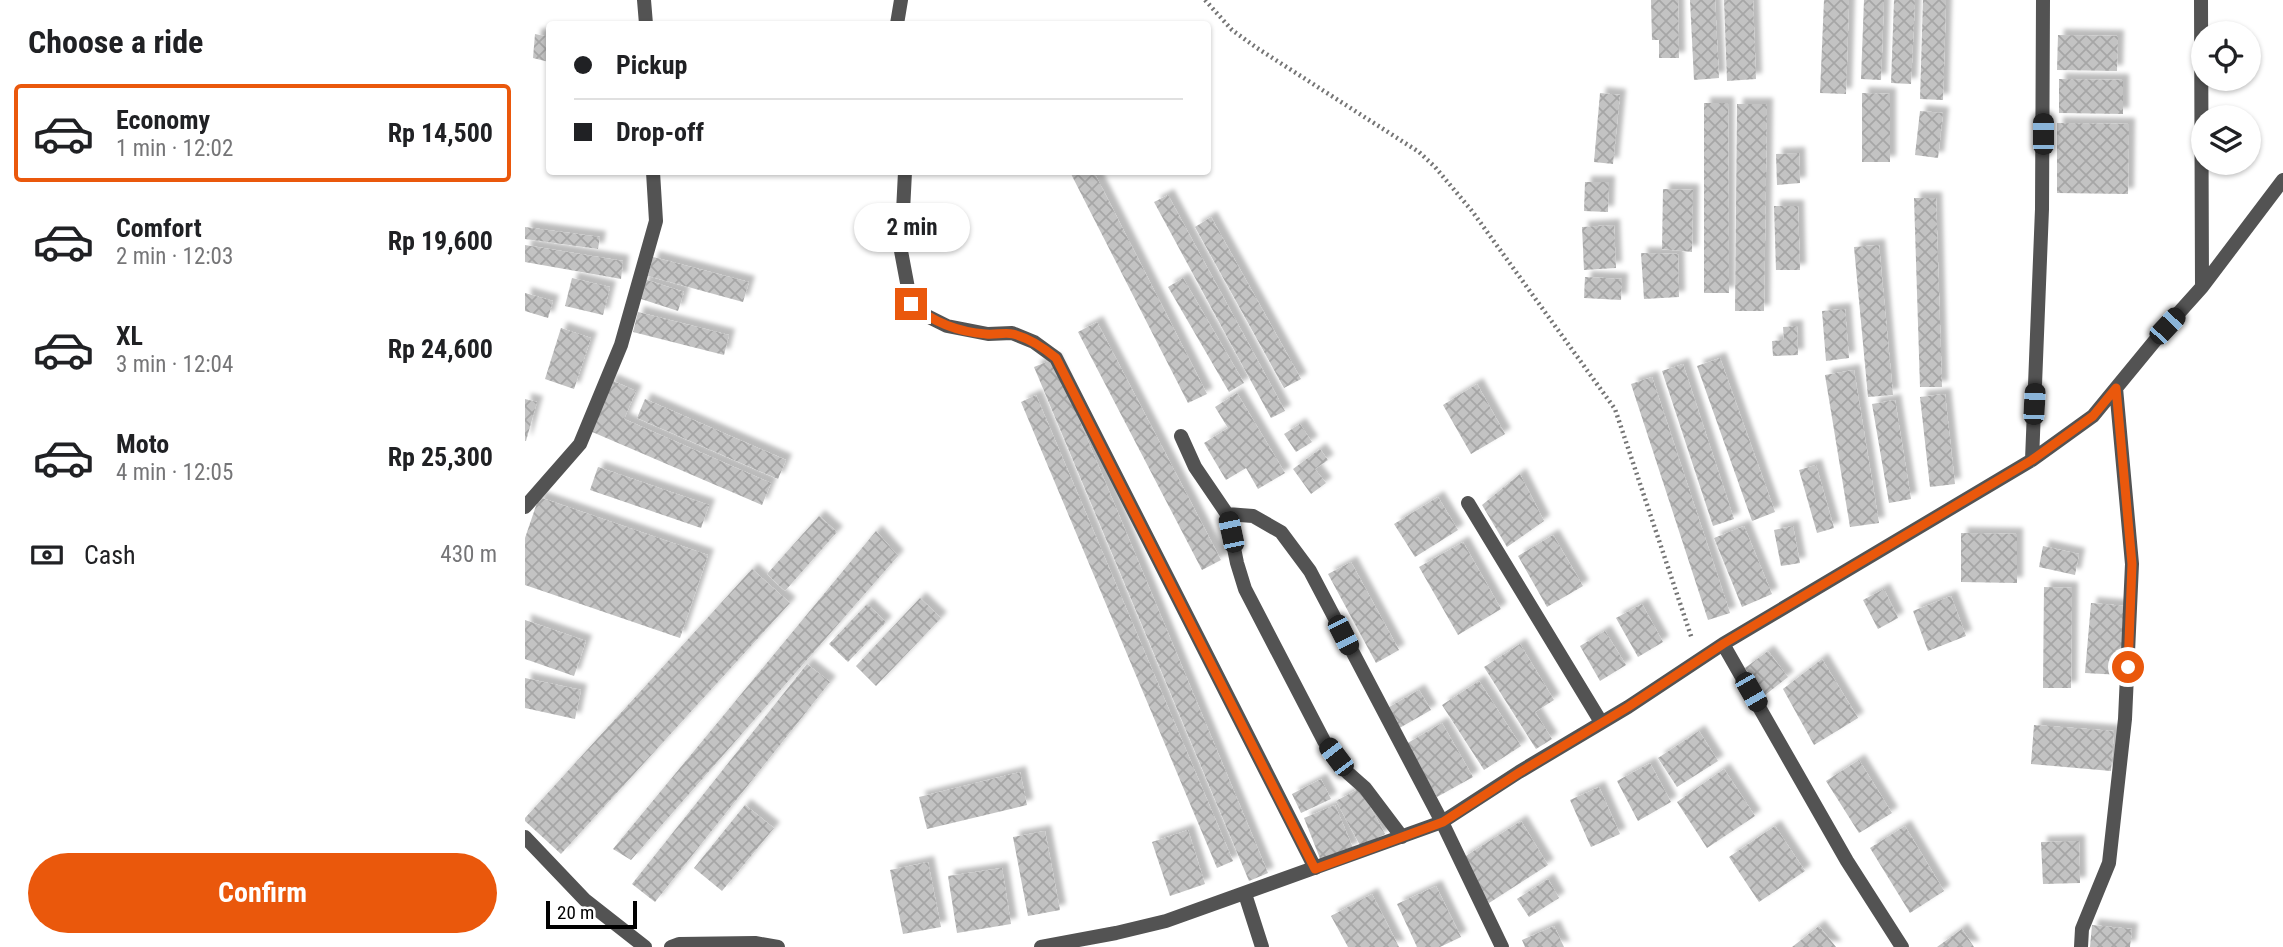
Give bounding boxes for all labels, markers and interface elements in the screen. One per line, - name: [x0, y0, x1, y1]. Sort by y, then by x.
- map controls: [2191, 21, 2261, 175]
- button: locate: [2191, 21, 2261, 91]
- text: Choose a ride: [28, 23, 203, 61]
- text: Pickup: [616, 50, 687, 80]
- icon: car: [32, 102, 95, 165]
- text: Economy: [116, 105, 210, 135]
- button: layers: [2191, 105, 2261, 175]
- car: [2033, 113, 2054, 155]
- text: Drop-off: [616, 117, 704, 147]
- text: Rp 14,500: [388, 118, 493, 148]
- text: 1 min · 12:02: [116, 135, 233, 162]
- callout: 2 min: [853, 202, 969, 252]
- icon: car: [32, 210, 95, 273]
- text: Comfort: [116, 213, 202, 243]
- text: 2 min: [886, 214, 938, 241]
- text: Rp 19,600: [388, 226, 493, 256]
- text: 2 min · 12:03: [116, 243, 233, 270]
- route end: [895, 288, 927, 320]
- car: [2145, 303, 2190, 349]
- icon: car: [32, 318, 95, 381]
- text: XL: [116, 321, 143, 351]
- text: Rp 24,600: [388, 334, 493, 364]
- text: 3 min · 12:04: [116, 351, 233, 378]
- car: [2023, 382, 2046, 426]
- icon: car: [32, 426, 95, 489]
- text: Moto: [116, 429, 169, 459]
- text: Rp 25,300: [388, 442, 493, 472]
- text: 4 min · 12:05: [116, 459, 233, 486]
- car: [1217, 509, 1246, 555]
- icon: cash: [28, 536, 66, 574]
- text: Cash: [84, 540, 136, 570]
- text: 430 m: [440, 541, 497, 568]
- car: [1325, 612, 1362, 658]
- route start: [2112, 651, 2144, 683]
- car: [1732, 669, 1771, 715]
- car: [1315, 734, 1358, 780]
- button: Confirm: [28, 853, 497, 933]
- scale bar: [546, 898, 637, 930]
- text: 20 m: [557, 901, 594, 924]

